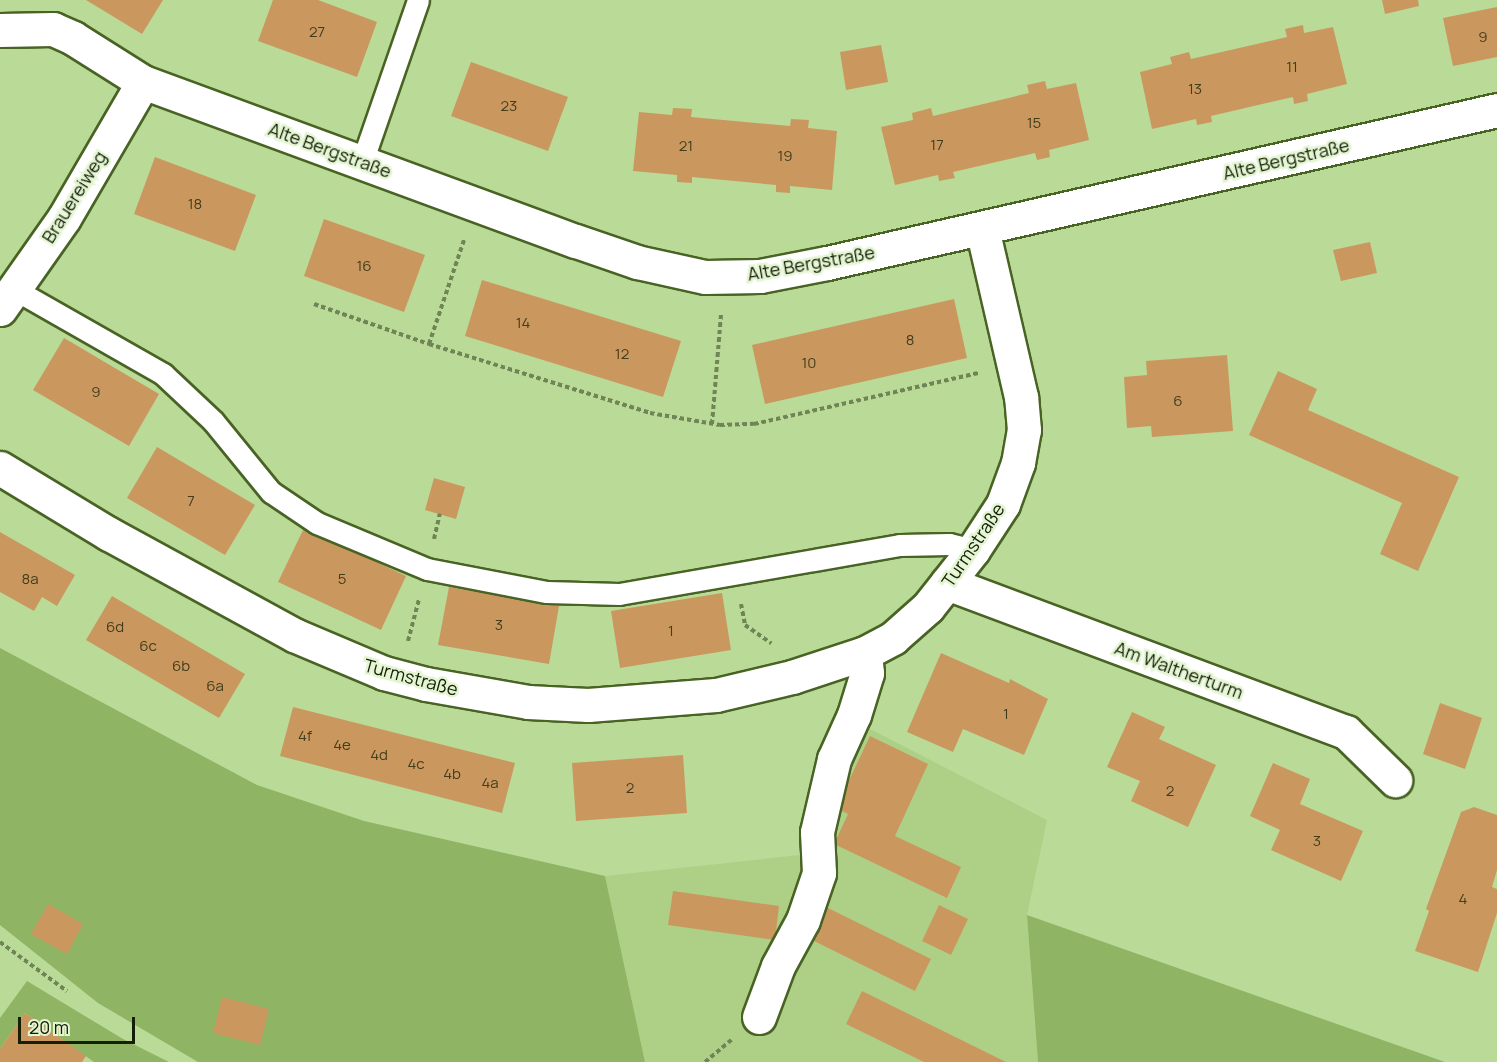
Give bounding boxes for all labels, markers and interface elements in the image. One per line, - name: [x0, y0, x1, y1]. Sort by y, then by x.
- house number: 27: [309, 23, 325, 41]
- house number: 9: [1478, 28, 1488, 46]
- house number: 11: [1286, 58, 1298, 76]
- house number: 13: [1188, 80, 1202, 98]
- house number: 23: [501, 97, 517, 115]
- house number: 15: [1027, 114, 1041, 132]
- street label: Alte Bergstraße: [266, 118, 394, 182]
- street label: Alte Bergstraße: [1221, 134, 1351, 184]
- house number: 17: [930, 136, 944, 154]
- house number: 21: [679, 137, 693, 155]
- street label: Brauereiweg: [37, 147, 111, 247]
- house number: 19: [777, 147, 793, 165]
- house number: 18: [188, 195, 202, 213]
- street label: Alte Bergstraße: [746, 241, 876, 285]
- house number: 16: [356, 257, 372, 275]
- house number: 14: [516, 314, 530, 332]
- house number: 8: [906, 331, 914, 349]
- house number: 12: [615, 345, 629, 363]
- house number: 10: [802, 354, 816, 372]
- house number: 9: [91, 383, 101, 401]
- house number: 6: [1173, 392, 1183, 410]
- house number: 7: [187, 492, 195, 510]
- street label: Turmstraße: [937, 499, 1009, 591]
- house number: 8a: [21, 570, 39, 588]
- house number: 5: [338, 570, 346, 588]
- house number: 3: [495, 616, 503, 634]
- house number: 6d: [106, 618, 124, 636]
- house number: 1: [668, 622, 674, 640]
- house number: 6c: [139, 637, 157, 655]
- street label: Am Waltherturm: [1112, 637, 1246, 703]
- street label: Turmstraße: [362, 654, 460, 700]
- house number: 6b: [172, 657, 190, 675]
- house number: 6a: [206, 677, 224, 695]
- house number: 1: [1003, 705, 1009, 723]
- house number: 4f: [298, 727, 312, 745]
- house number: 4e: [333, 736, 351, 754]
- house number: 4d: [370, 746, 388, 764]
- house number: 4c: [407, 755, 425, 773]
- house number: 4b: [443, 765, 461, 783]
- house number: 4a: [481, 774, 499, 792]
- house number: 2: [626, 779, 634, 797]
- house number: 2: [1166, 782, 1174, 800]
- house number: 3: [1313, 832, 1321, 850]
- house number: 4: [1459, 890, 1467, 908]
- scale bar: [21, 1005, 138, 1043]
- text: 20 m: [29, 1015, 69, 1039]

